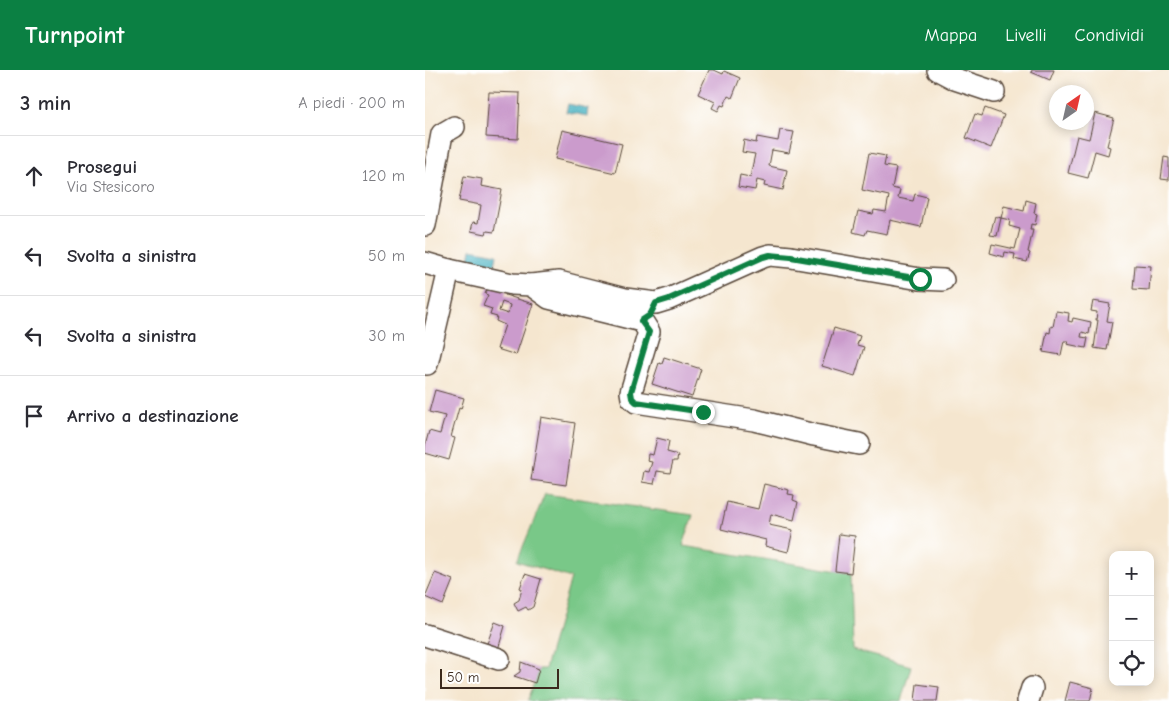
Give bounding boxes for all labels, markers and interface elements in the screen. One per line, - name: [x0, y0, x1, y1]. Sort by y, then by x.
- text: Turnpoint: [25, 21, 124, 49]
- text: Mappa: [925, 25, 977, 46]
- text: Livelli: [1005, 25, 1047, 46]
- text: Condividi: [1075, 25, 1144, 46]
- north arrow: [1049, 85, 1094, 130]
- text: 3 min: [20, 91, 71, 115]
- text: A piedi · 200 m: [298, 94, 405, 112]
- text: Prosegui: [67, 156, 137, 178]
- icon: ahead: [20, 162, 48, 190]
- text: 120 m: [362, 167, 405, 185]
- text: Via Stesicoro: [67, 178, 155, 196]
- icon: left: [20, 242, 48, 270]
- text: Svolta a sinistra: [67, 245, 197, 267]
- text: 50 m: [368, 247, 405, 265]
- route start: [909, 268, 932, 291]
- icon: left: [20, 322, 48, 350]
- text: Svolta a sinistra: [67, 325, 197, 347]
- text: 30 m: [369, 327, 405, 345]
- route end: [692, 401, 715, 424]
- icon: arrive: [20, 402, 48, 430]
- text: Arrivo a destinazione: [67, 405, 239, 427]
- map controls: [1109, 551, 1154, 686]
- button: +: [1109, 551, 1154, 596]
- button: −: [1109, 596, 1154, 641]
- button: locate: [1109, 641, 1154, 686]
- scale bar: [440, 666, 559, 689]
- text: 50 m: [447, 669, 479, 686]

